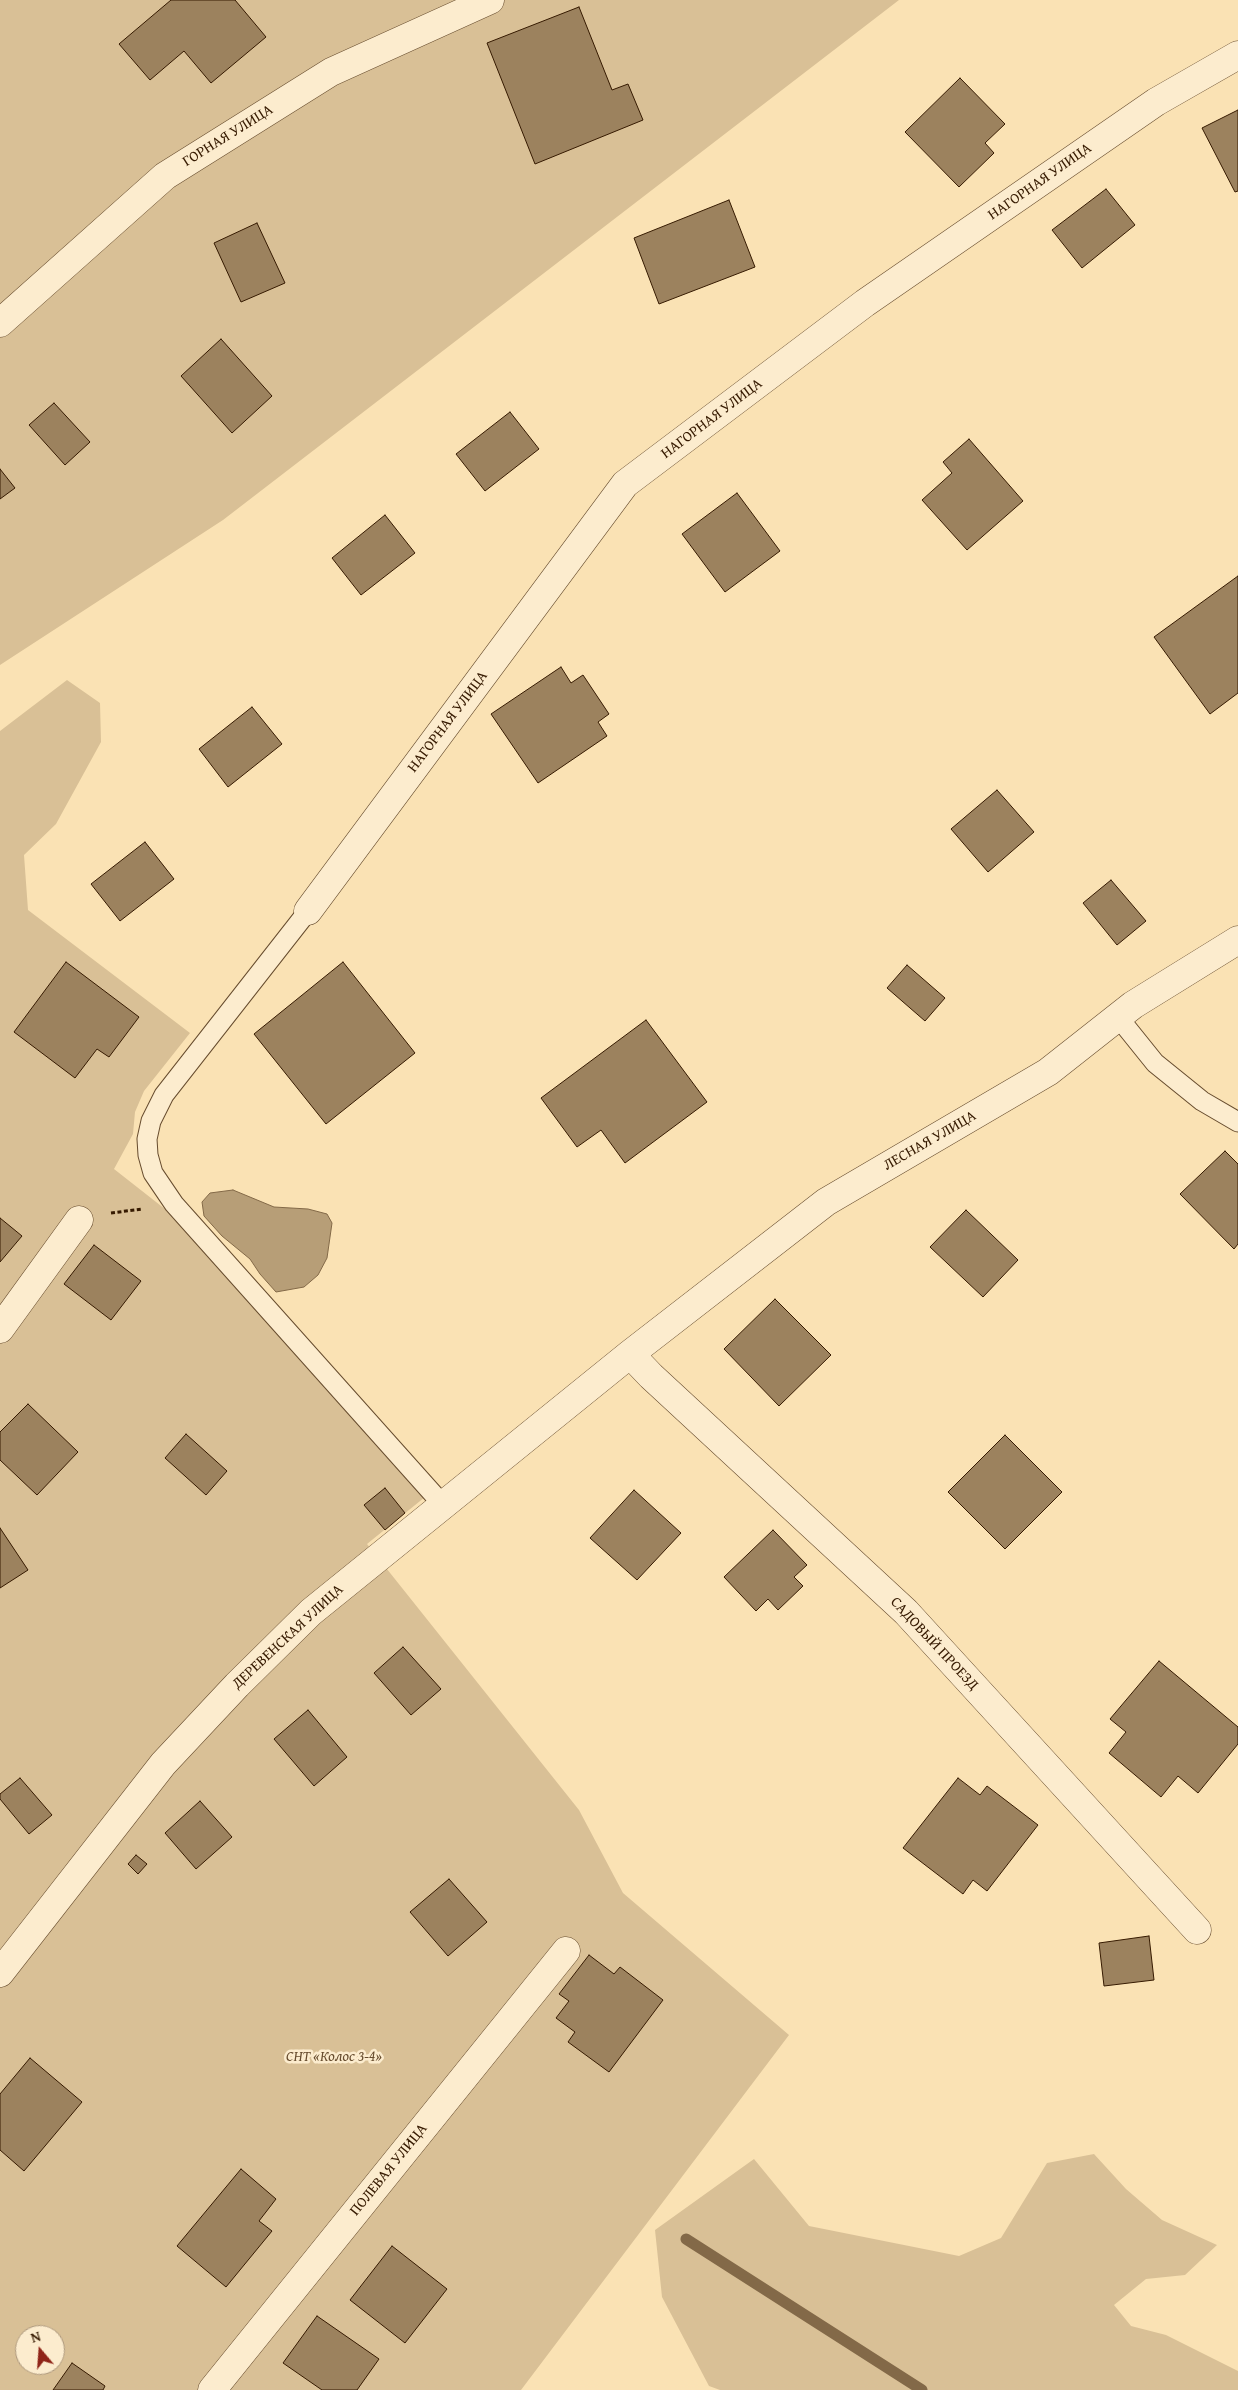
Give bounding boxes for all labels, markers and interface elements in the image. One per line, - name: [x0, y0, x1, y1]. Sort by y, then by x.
- street label: ГОРНАЯ УЛИЦА: [179, 101, 277, 171]
- street label: НАГОРНАЯ УЛИЦА: [985, 140, 1095, 224]
- street label: НАГОРНАЯ УЛИЦА: [658, 375, 766, 463]
- street label: НАГОРНАЯ УЛИЦА: [404, 668, 492, 776]
- street label: ЛЕСНАЯ УЛИЦА: [880, 1107, 980, 1175]
- street label: ДЕРЕВЕНСКАЯ УЛИЦА: [229, 1581, 347, 1693]
- street label: САДОВЫЙ ПРОЕЗД: [886, 1594, 982, 1694]
- park label: СНТ «Колос 3-4»: [286, 2048, 382, 2066]
- street label: ПОЛЕВАЯ УЛИЦА: [346, 2120, 432, 2220]
- north arrow: [15, 2325, 65, 2375]
- text: N: [28, 2326, 43, 2348]

